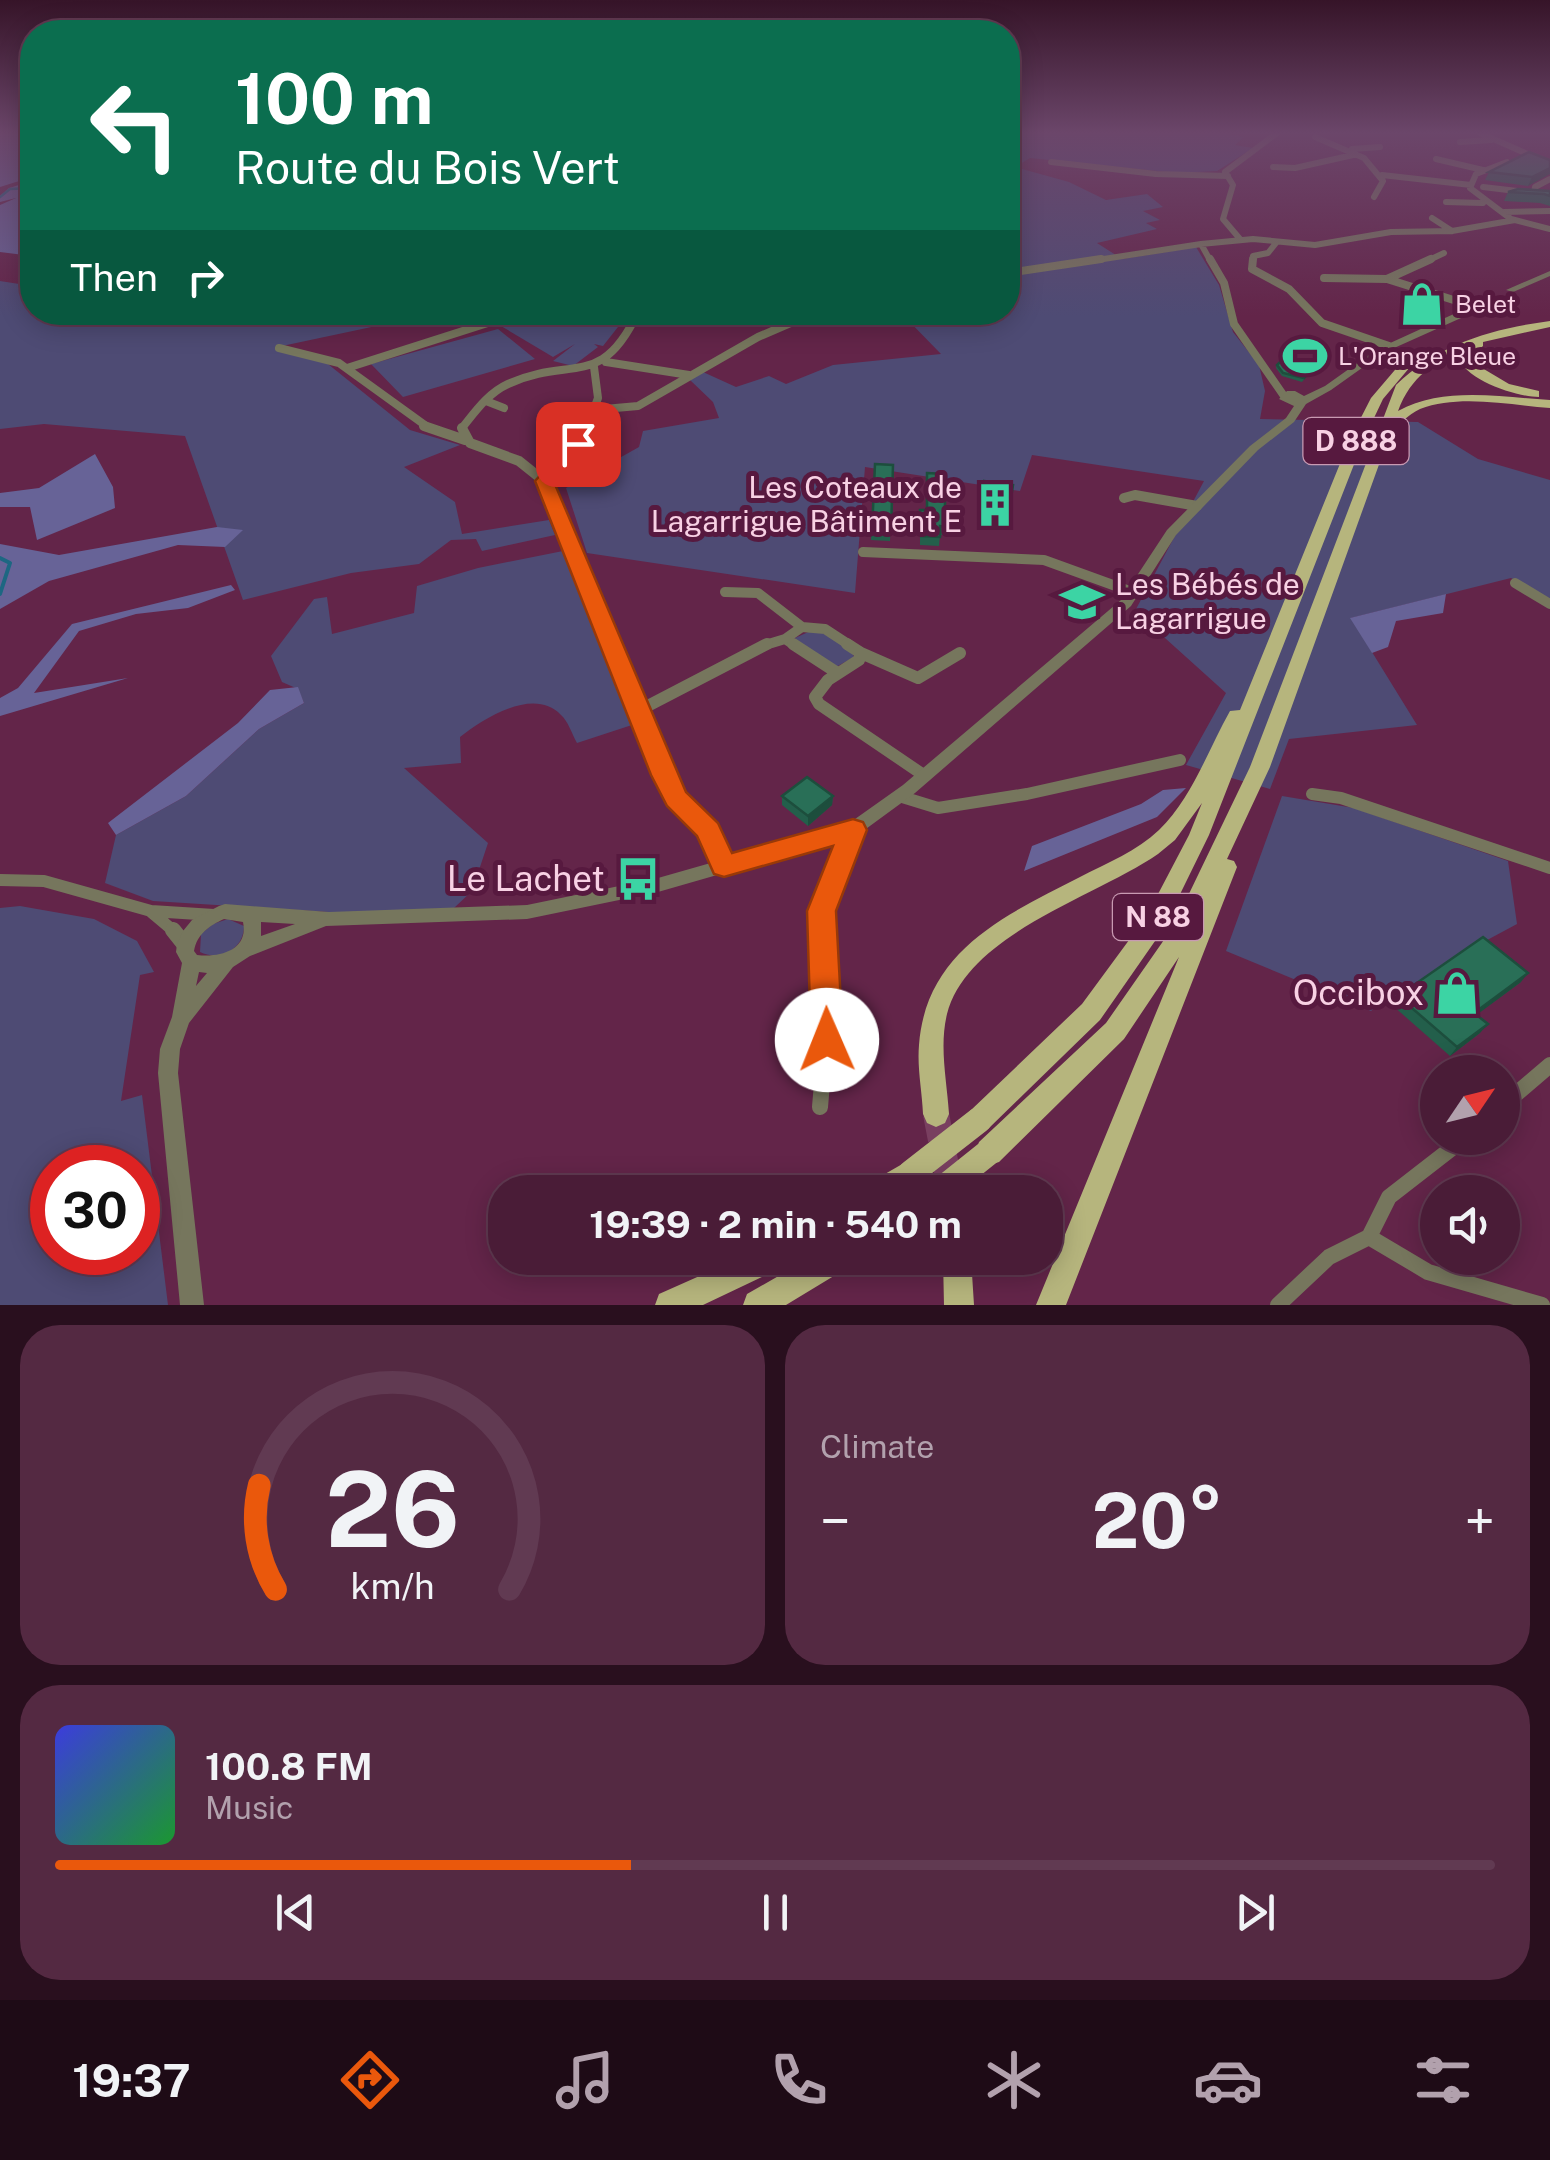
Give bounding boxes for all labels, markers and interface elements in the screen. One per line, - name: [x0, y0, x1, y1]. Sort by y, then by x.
- text: 100 m: [235, 57, 433, 140]
- icon: left: [70, 60, 200, 190]
- text: Route du Bois Vert: [235, 141, 620, 194]
- icon: right: [178, 250, 233, 305]
- text: Then: [70, 255, 158, 300]
- shop icon: Belet: [1398, 280, 1446, 328]
- place label: Belet: [1455, 289, 1516, 319]
- sports icon: L'Orange Bleue: [1281, 332, 1329, 380]
- place label: L'Orange Bleue: [1338, 341, 1516, 371]
- pin: [536, 402, 621, 487]
- icon: arrive: [551, 417, 606, 472]
- road number: D 888: [1304, 418, 1408, 464]
- place label: Les Coteaux de Lagarrigue Bâtiment E: [651, 469, 962, 539]
- building icon: Les Coteaux de Lagarrigue Bâtiment E: [971, 481, 1019, 529]
- place label: Les Bébés de Lagarrigue: [1115, 566, 1300, 636]
- school or university icon: Les Bébés de Lagarrigue: [1058, 578, 1106, 626]
- bus stop icon: Le Lachet: [614, 855, 662, 903]
- place label: Le Lachet: [447, 858, 605, 899]
- road number: N 88: [1113, 894, 1203, 940]
- shop icon: Occibox: [1433, 969, 1481, 1017]
- place label: Occibox: [1293, 972, 1424, 1013]
- position arrow: [775, 988, 879, 1092]
- north arrow: [1420, 1055, 1520, 1155]
- map controls: [1420, 1055, 1520, 1275]
- speed limit sign: 30: [30, 1145, 160, 1275]
- button: sound: [1420, 1175, 1520, 1275]
- text: 19:39 · 2 min · 540 m: [589, 1202, 962, 1247]
- text: Climate: [820, 1428, 934, 1465]
- text: 26: [325, 1448, 460, 1570]
- text: 20°: [1092, 1477, 1223, 1565]
- text: −: [820, 1489, 851, 1553]
- text: +: [1464, 1489, 1495, 1553]
- text: km/h: [350, 1565, 435, 1607]
- text: 100.8 FM: [205, 1744, 373, 1789]
- text: Music: [205, 1789, 293, 1826]
- icon: previous: [268, 1885, 323, 1940]
- icon: pause: [748, 1885, 803, 1940]
- icon: next: [1228, 1885, 1283, 1940]
- icon: directions: [335, 2045, 405, 2115]
- icon: music: [550, 2045, 620, 2115]
- icon: phone: [764, 2045, 834, 2115]
- icon: climate: [979, 2045, 1049, 2115]
- icon: car: [1193, 2045, 1263, 2115]
- icon: filters: [1408, 2045, 1478, 2115]
- text: 19:37: [72, 2054, 191, 2107]

